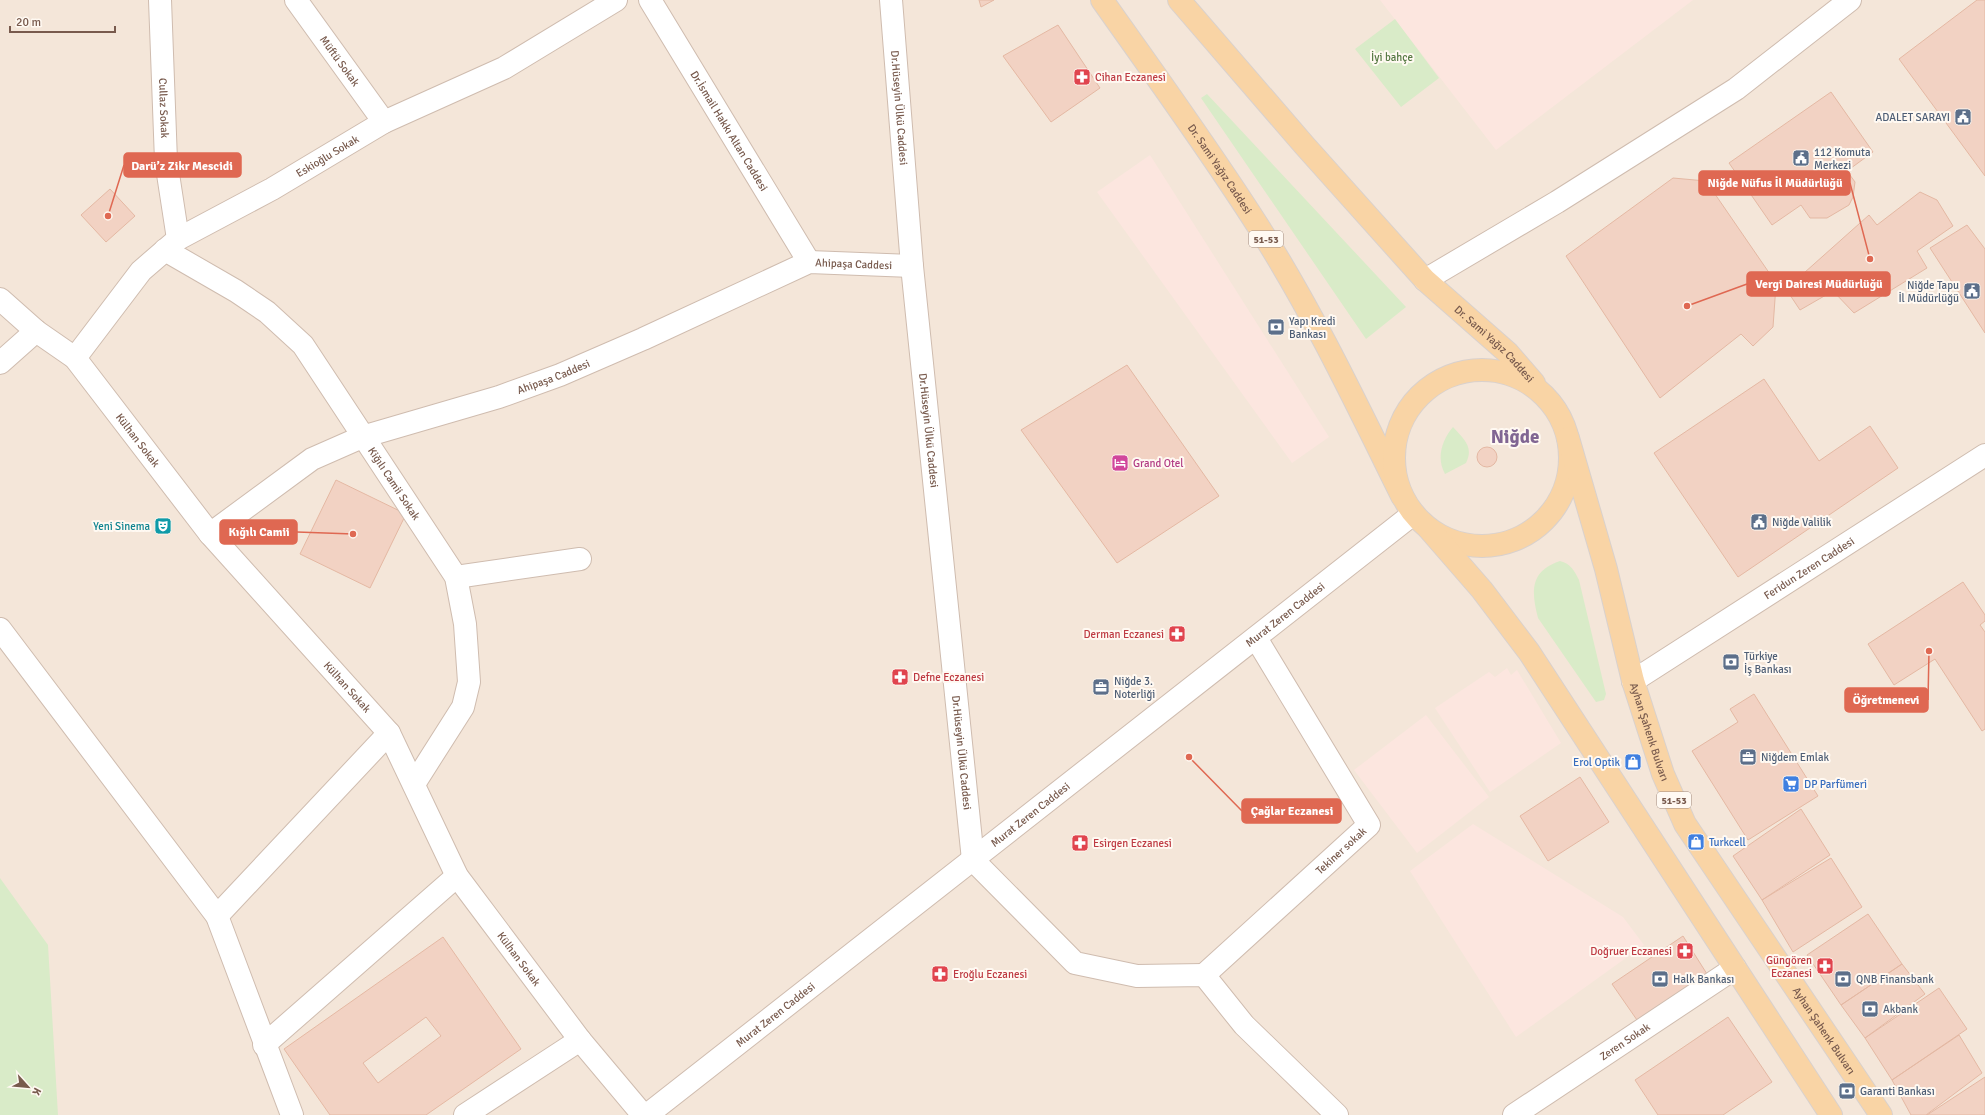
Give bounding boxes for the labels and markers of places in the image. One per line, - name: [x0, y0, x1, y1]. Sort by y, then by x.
- pharmacy icon: Cihan Eczanesi: [1072, 67, 1092, 87]
- place label: Cihan Eczanesi: [1095, 71, 1166, 84]
- public building icon: ADALET SARAYI: [1953, 107, 1973, 127]
- place label: ADALET SARAYI: [1876, 111, 1950, 124]
- place label: 112 Komuta Merkezi: [1814, 146, 1871, 172]
- public building icon: 112 Komuta Merkezi: [1791, 148, 1811, 168]
- callout: Darü’z Zikr Mescidi: [124, 153, 241, 177]
- callout: Niğde Nüfus İl Müdürlüğü: [1699, 171, 1850, 195]
- callout: Vergi Dairesi Müdürlüğü: [1747, 272, 1890, 296]
- place label: Niğde Tapu İl Müdürlüğü: [1898, 279, 1959, 305]
- public building icon: Niğde Tapu İl Müdürlüğü: [1962, 281, 1982, 301]
- place label: Yapı Kredi Bankası: [1289, 315, 1336, 341]
- bank icon: Yapı Kredi Bankası: [1266, 317, 1286, 337]
- hotel icon: Grand Otel: [1110, 453, 1130, 473]
- place label: Grand Otel: [1133, 457, 1184, 470]
- public building icon: Niğde Valilik: [1749, 512, 1769, 532]
- theatre icon: Yeni Sinema: [153, 516, 173, 536]
- place label: Niğde Valilik: [1772, 516, 1832, 529]
- place label: Yeni Sinema: [93, 520, 150, 533]
- callout: Kığılı Camii: [220, 520, 297, 544]
- pharmacy icon: Derman Eczanesi: [1167, 624, 1187, 644]
- place label: Derman Eczanesi: [1083, 628, 1164, 641]
- place label: Türkiye İş Bankası: [1744, 650, 1792, 676]
- bank icon: Türkiye İş Bankası: [1721, 652, 1741, 672]
- pharmacy icon: Defne Eczanesi: [890, 667, 910, 687]
- place label: Defne Eczanesi: [913, 671, 984, 684]
- place label: Niğde 3. Noterliği: [1114, 675, 1155, 701]
- office icon: Niğde 3. Noterliği: [1091, 677, 1111, 697]
- callout: Öğretmenevi: [1845, 688, 1928, 712]
- office icon: Niğdem Emlak: [1738, 747, 1758, 767]
- place label: Niğdem Emlak: [1761, 751, 1830, 764]
- shop icon: Erol Optik: [1623, 752, 1643, 772]
- place label: Erol Optik: [1573, 756, 1620, 769]
- supermarket icon: DP Parfümeri: [1781, 774, 1801, 794]
- place label: DP Parfümeri: [1804, 778, 1867, 791]
- callout: Çağlar Eczanesi: [1242, 799, 1341, 823]
- shop icon: Turkcell: [1686, 832, 1706, 852]
- pharmacy icon: Esirgen Eczanesi: [1070, 833, 1090, 853]
- place label: Turkcell: [1709, 836, 1746, 849]
- place label: Esirgen Eczanesi: [1093, 837, 1172, 850]
- pharmacy icon: Doğruer Eczanesi: [1675, 941, 1695, 961]
- place label: Doğruer Eczanesi: [1590, 945, 1672, 958]
- place label: Güngören Eczanesi: [1766, 954, 1812, 980]
- pharmacy icon: Güngören Eczanesi: [1815, 956, 1835, 976]
- pharmacy icon: Eroğlu Eczanesi: [930, 964, 950, 984]
- place label: Eroğlu Eczanesi: [953, 968, 1027, 981]
- bank icon: Halk Bankası: [1650, 969, 1670, 989]
- bank icon: QNB Finansbank: [1833, 969, 1853, 989]
- place label: Halk Bankası: [1673, 973, 1734, 986]
- place label: QNB Finansbank: [1856, 973, 1934, 986]
- bank icon: Akbank: [1860, 999, 1880, 1019]
- place label: Akbank: [1883, 1003, 1919, 1016]
- bank icon: Garanti Bankası: [1837, 1081, 1857, 1101]
- place label: Garanti Bankası: [1860, 1085, 1935, 1098]

